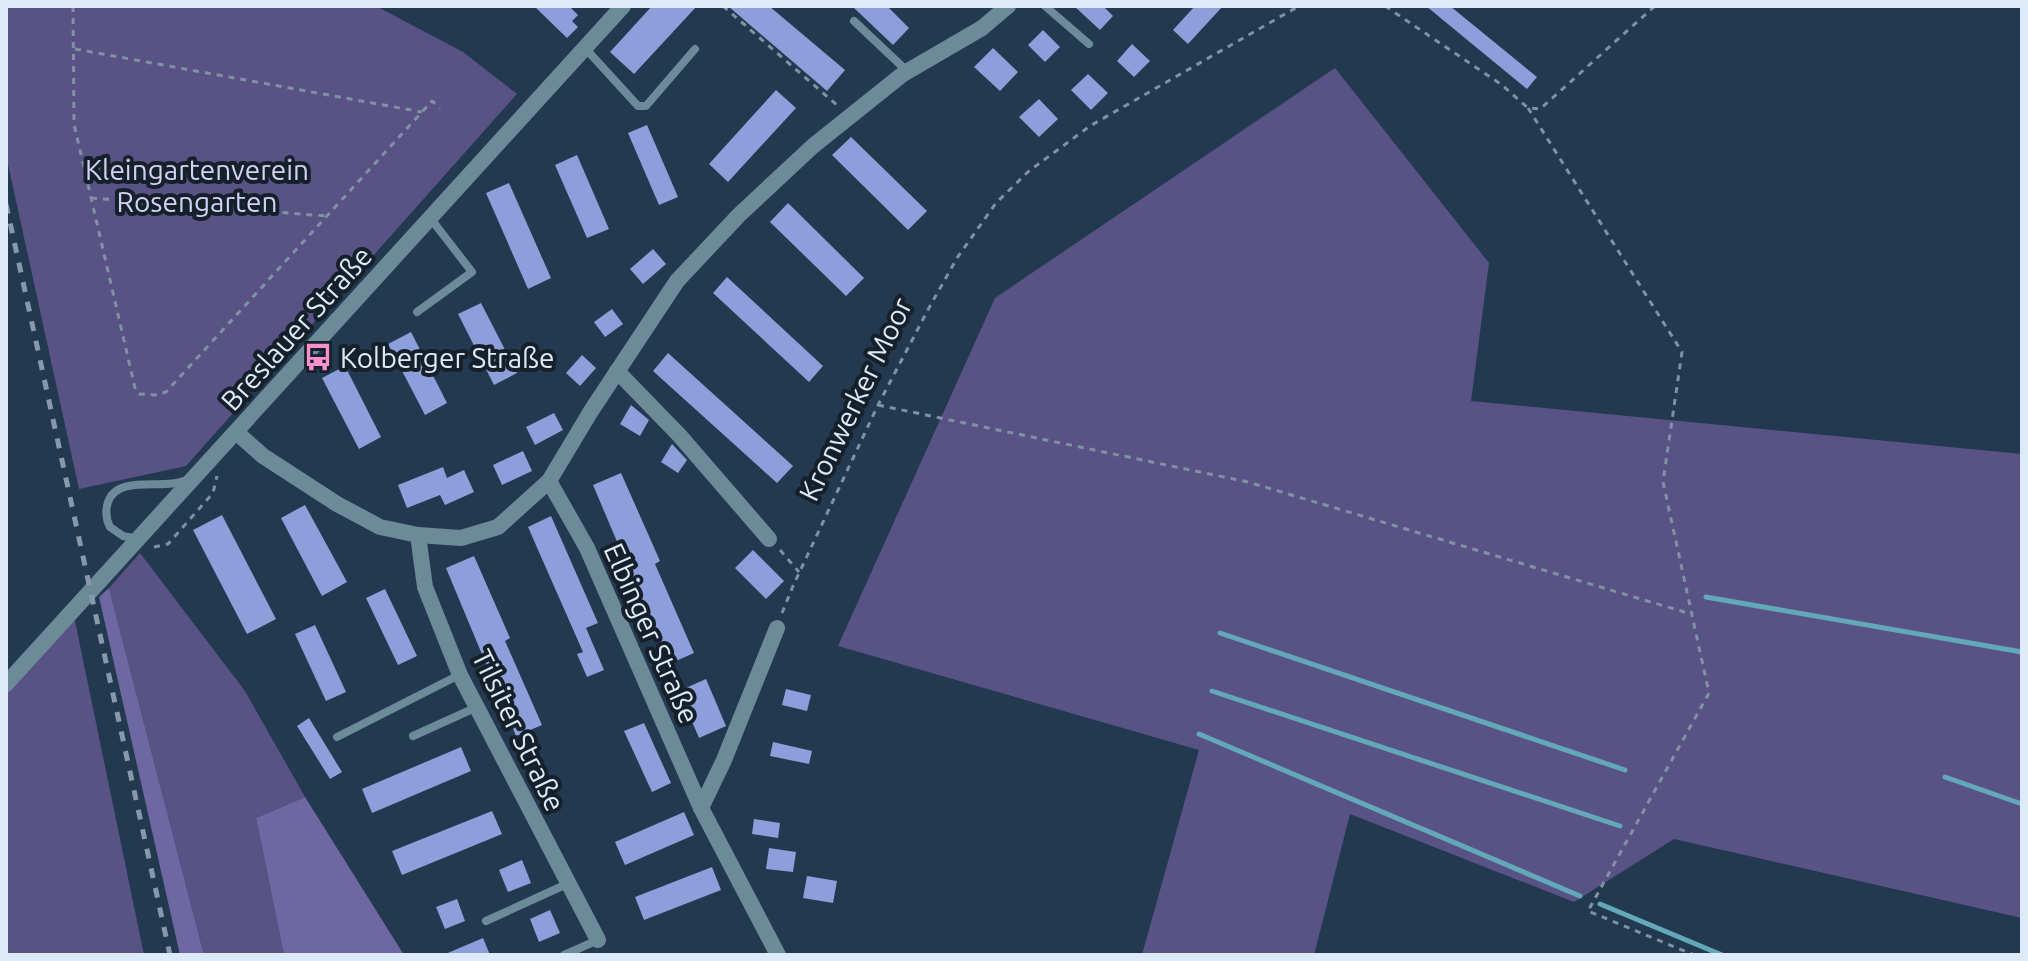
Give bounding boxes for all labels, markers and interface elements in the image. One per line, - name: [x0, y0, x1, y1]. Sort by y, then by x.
- park label: Kleingartenverein Rosengarten: [85, 154, 309, 217]
- street label: Breslauer Straße: [214, 240, 378, 416]
- street label: Kronwerker Moor: [792, 292, 918, 505]
- bus stop icon: Kolberger Straße: [303, 342, 333, 372]
- place label: Kolberger Straße: [340, 342, 554, 373]
- street label: Elbinger Straße: [598, 538, 706, 728]
- street label: Tilsiter Straße: [467, 644, 571, 816]

